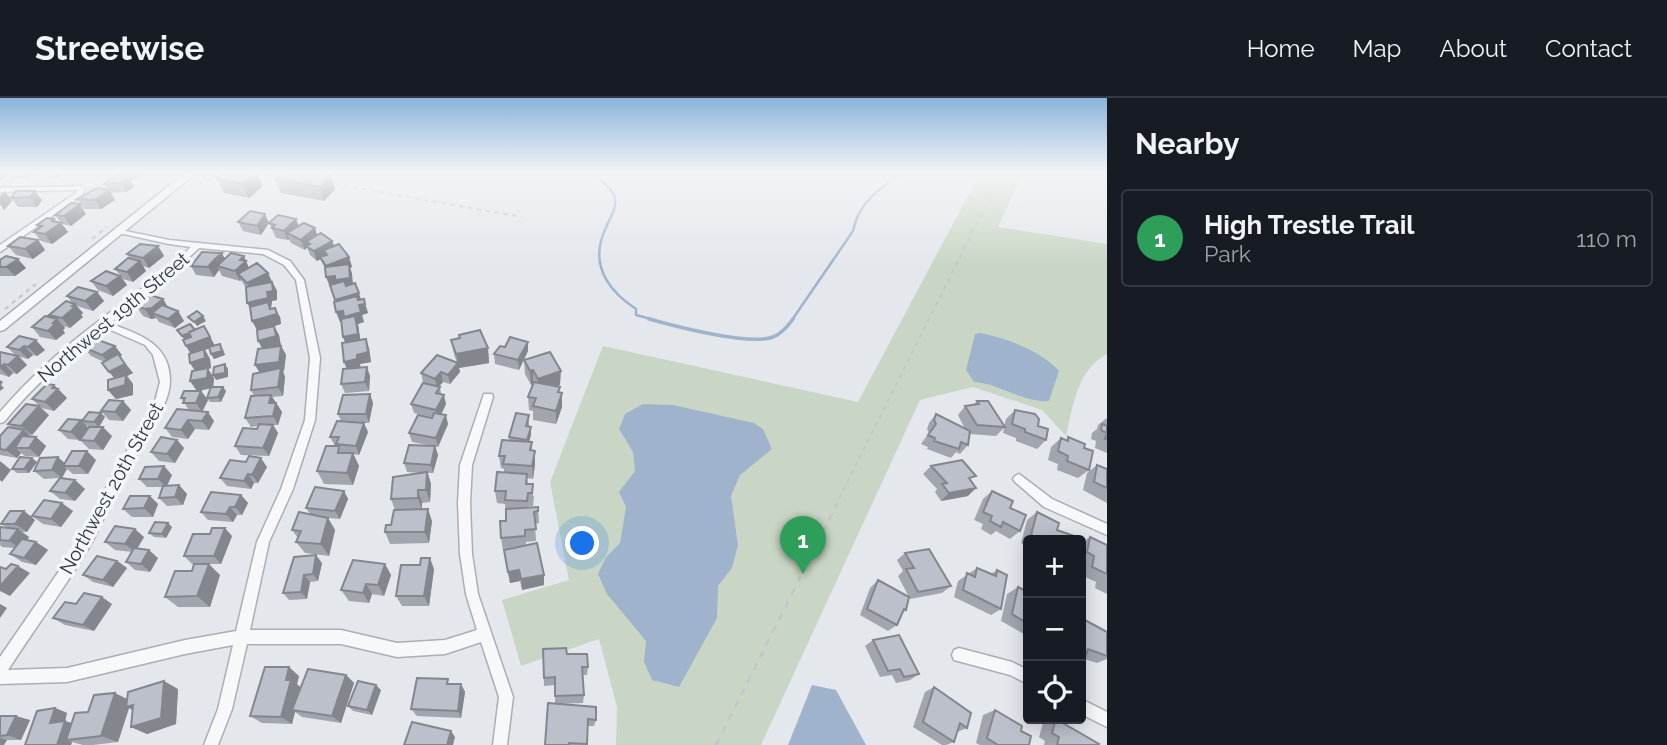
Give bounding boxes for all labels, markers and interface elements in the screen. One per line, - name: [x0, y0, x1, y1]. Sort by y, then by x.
- text: Streetwise: [35, 29, 204, 68]
- text: Home: [1247, 34, 1315, 63]
- text: Map: [1353, 34, 1401, 63]
- text: About: [1439, 34, 1507, 63]
- text: Contact: [1545, 34, 1632, 63]
- text: Nearby: [1135, 126, 1239, 161]
- text: High Trestle Trail: [1204, 210, 1415, 240]
- text: 1: [1154, 225, 1166, 252]
- text: 110 m: [1576, 225, 1637, 252]
- text: Park: [1204, 240, 1251, 267]
- street label: Northwest 19th Street: [33, 247, 194, 387]
- street label: Northwest 20th Street: [55, 398, 168, 578]
- pin: 1: [780, 516, 826, 574]
- your location: [565, 526, 599, 560]
- map controls: [1023, 535, 1086, 724]
- button: +: [1023, 535, 1086, 598]
- button: −: [1023, 598, 1086, 661]
- button: locate: [1023, 661, 1086, 724]

